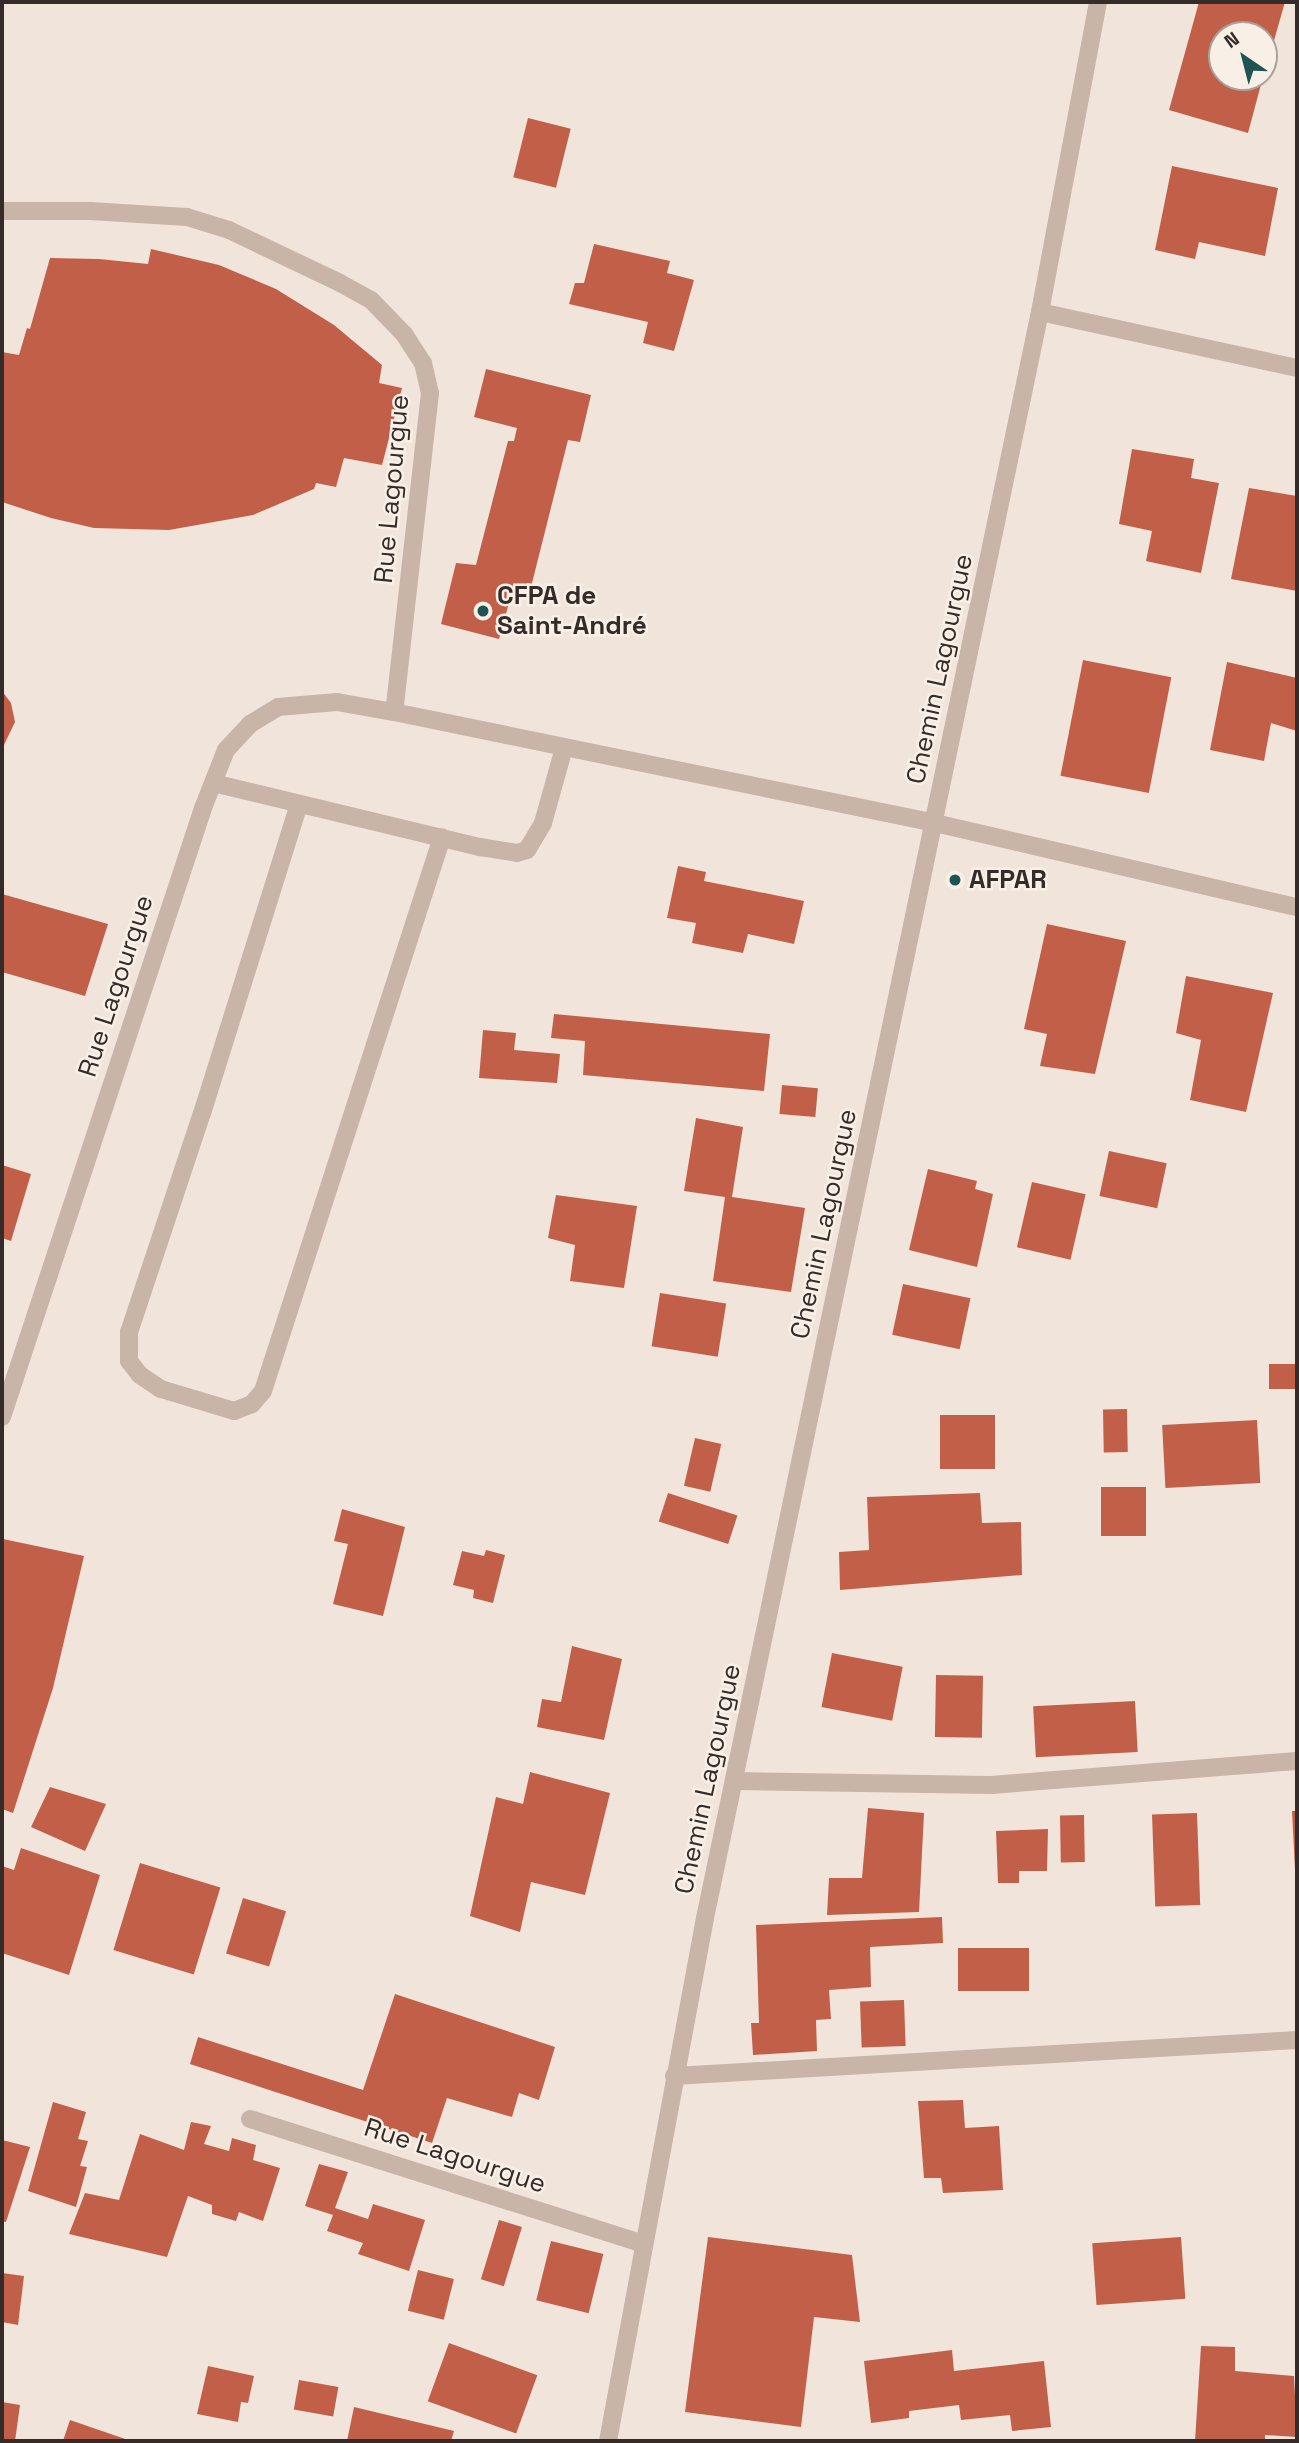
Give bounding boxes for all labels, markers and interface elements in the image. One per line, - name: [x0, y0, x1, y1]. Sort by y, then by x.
- north arrow: [1208, 21, 1278, 91]
- text: N: [1219, 26, 1244, 54]
- street label: Rue Lagourgue: [368, 393, 416, 585]
- street label: Chemin Lagourgue: [900, 551, 980, 787]
- place label: CFPA de Saint-André: [497, 580, 647, 642]
- marker: CFPA de Saint-André: [475, 603, 491, 619]
- place label: AFPAR: [969, 864, 1047, 896]
- marker: AFPAR: [947, 872, 963, 888]
- street label: Rue Lagourgue: [72, 891, 160, 1081]
- street label: Chemin Lagourgue: [784, 1106, 864, 1342]
- street label: Chemin Lagourgue: [668, 1661, 748, 1897]
- street label: Rue Lagourgue: [360, 2112, 550, 2200]

